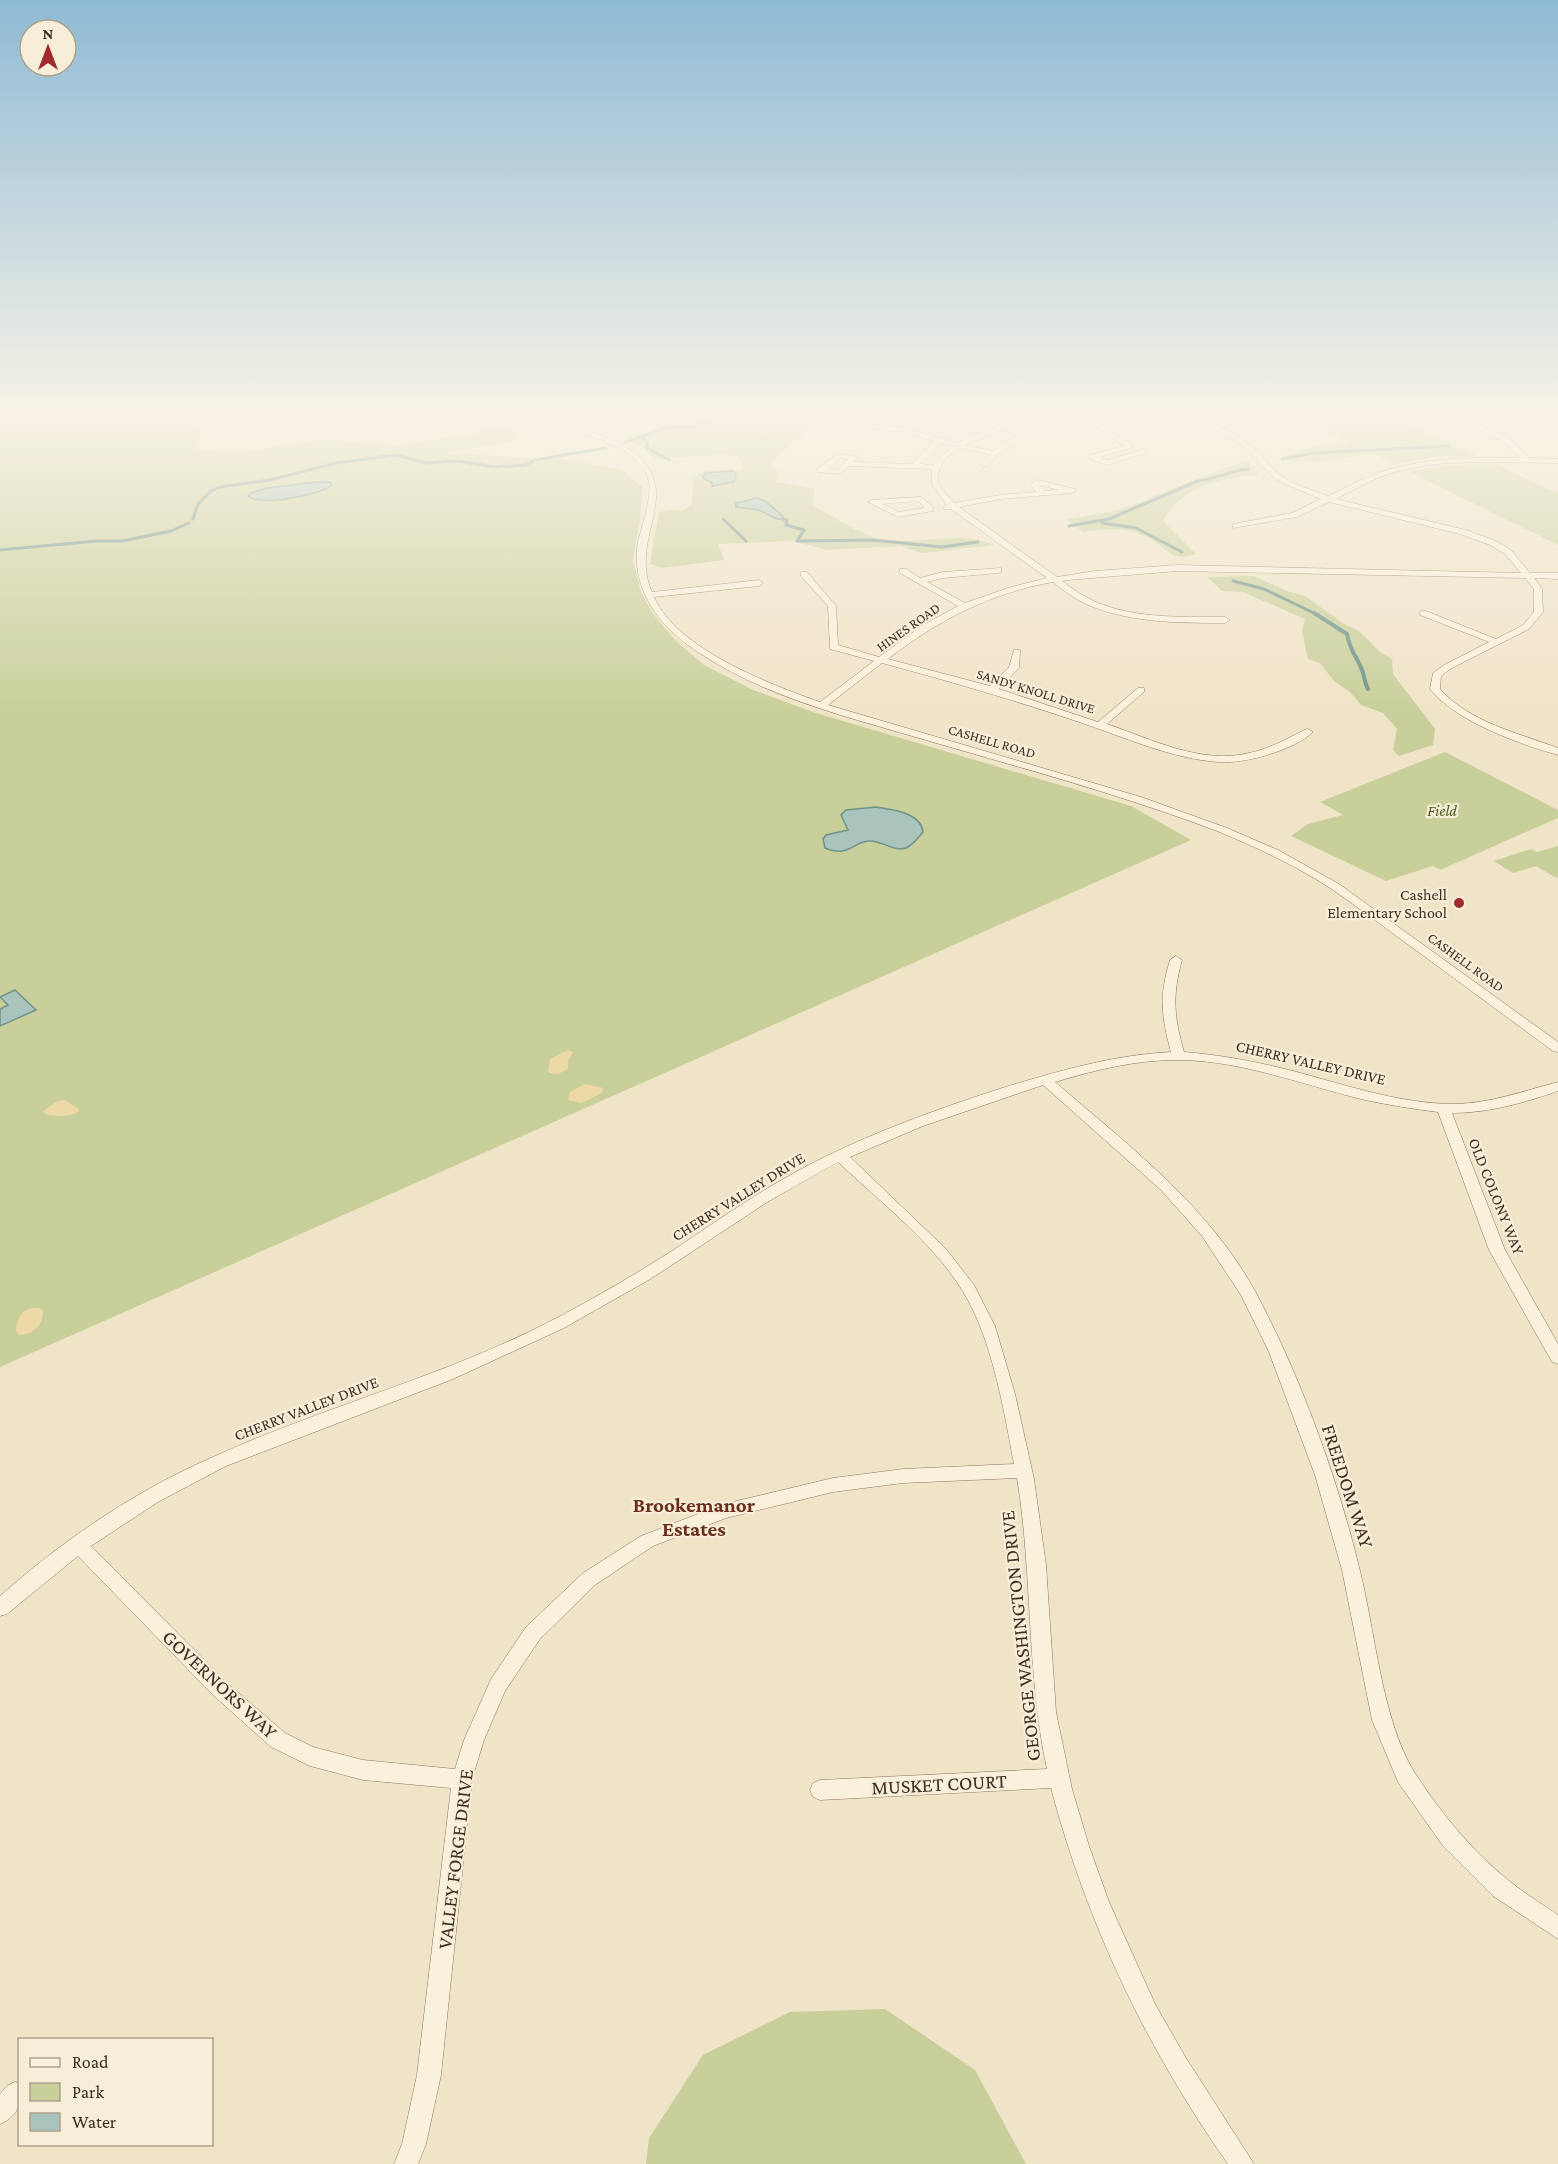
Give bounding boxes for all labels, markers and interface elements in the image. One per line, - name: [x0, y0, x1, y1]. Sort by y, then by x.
- north arrow: [18, 18, 78, 78]
- text: N: [43, 25, 54, 42]
- street label: HINES ROAD: [873, 599, 943, 655]
- street label: SANDY KNOLL DRIVE: [975, 665, 1097, 717]
- street label: CASHELL ROAD: [946, 721, 1038, 761]
- park label: Field: [1427, 802, 1457, 819]
- place label: Cashell Elementary School: [1327, 886, 1447, 922]
- marker: Cashell Elementary School: [1452, 896, 1466, 910]
- street label: CASHELL ROAD: [1425, 929, 1507, 995]
- street label: CHERRY VALLEY DRIVE: [1234, 1037, 1388, 1088]
- street label: OLD COLONY WAY: [1465, 1136, 1528, 1257]
- street label: CHERRY VALLEY DRIVE: [669, 1148, 808, 1244]
- street label: CHERRY VALLEY DRIVE: [232, 1373, 381, 1444]
- street label: FREEDOM WAY: [1318, 1421, 1378, 1551]
- district label: Brookemanor Estates: [633, 1493, 756, 1541]
- street label: GEORGE WASHINGTON DRIVE: [996, 1509, 1044, 1762]
- street label: GOVERNORS WAY: [158, 1625, 282, 1743]
- street label: VALLEY FORGE DRIVE: [433, 1768, 477, 1950]
- street label: MUSKET COURT: [871, 1769, 1007, 1799]
- legend: [18, 2038, 213, 2146]
- text: Road: [72, 2052, 109, 2072]
- text: Park: [72, 2082, 104, 2102]
- text: Water: [72, 2112, 117, 2132]

